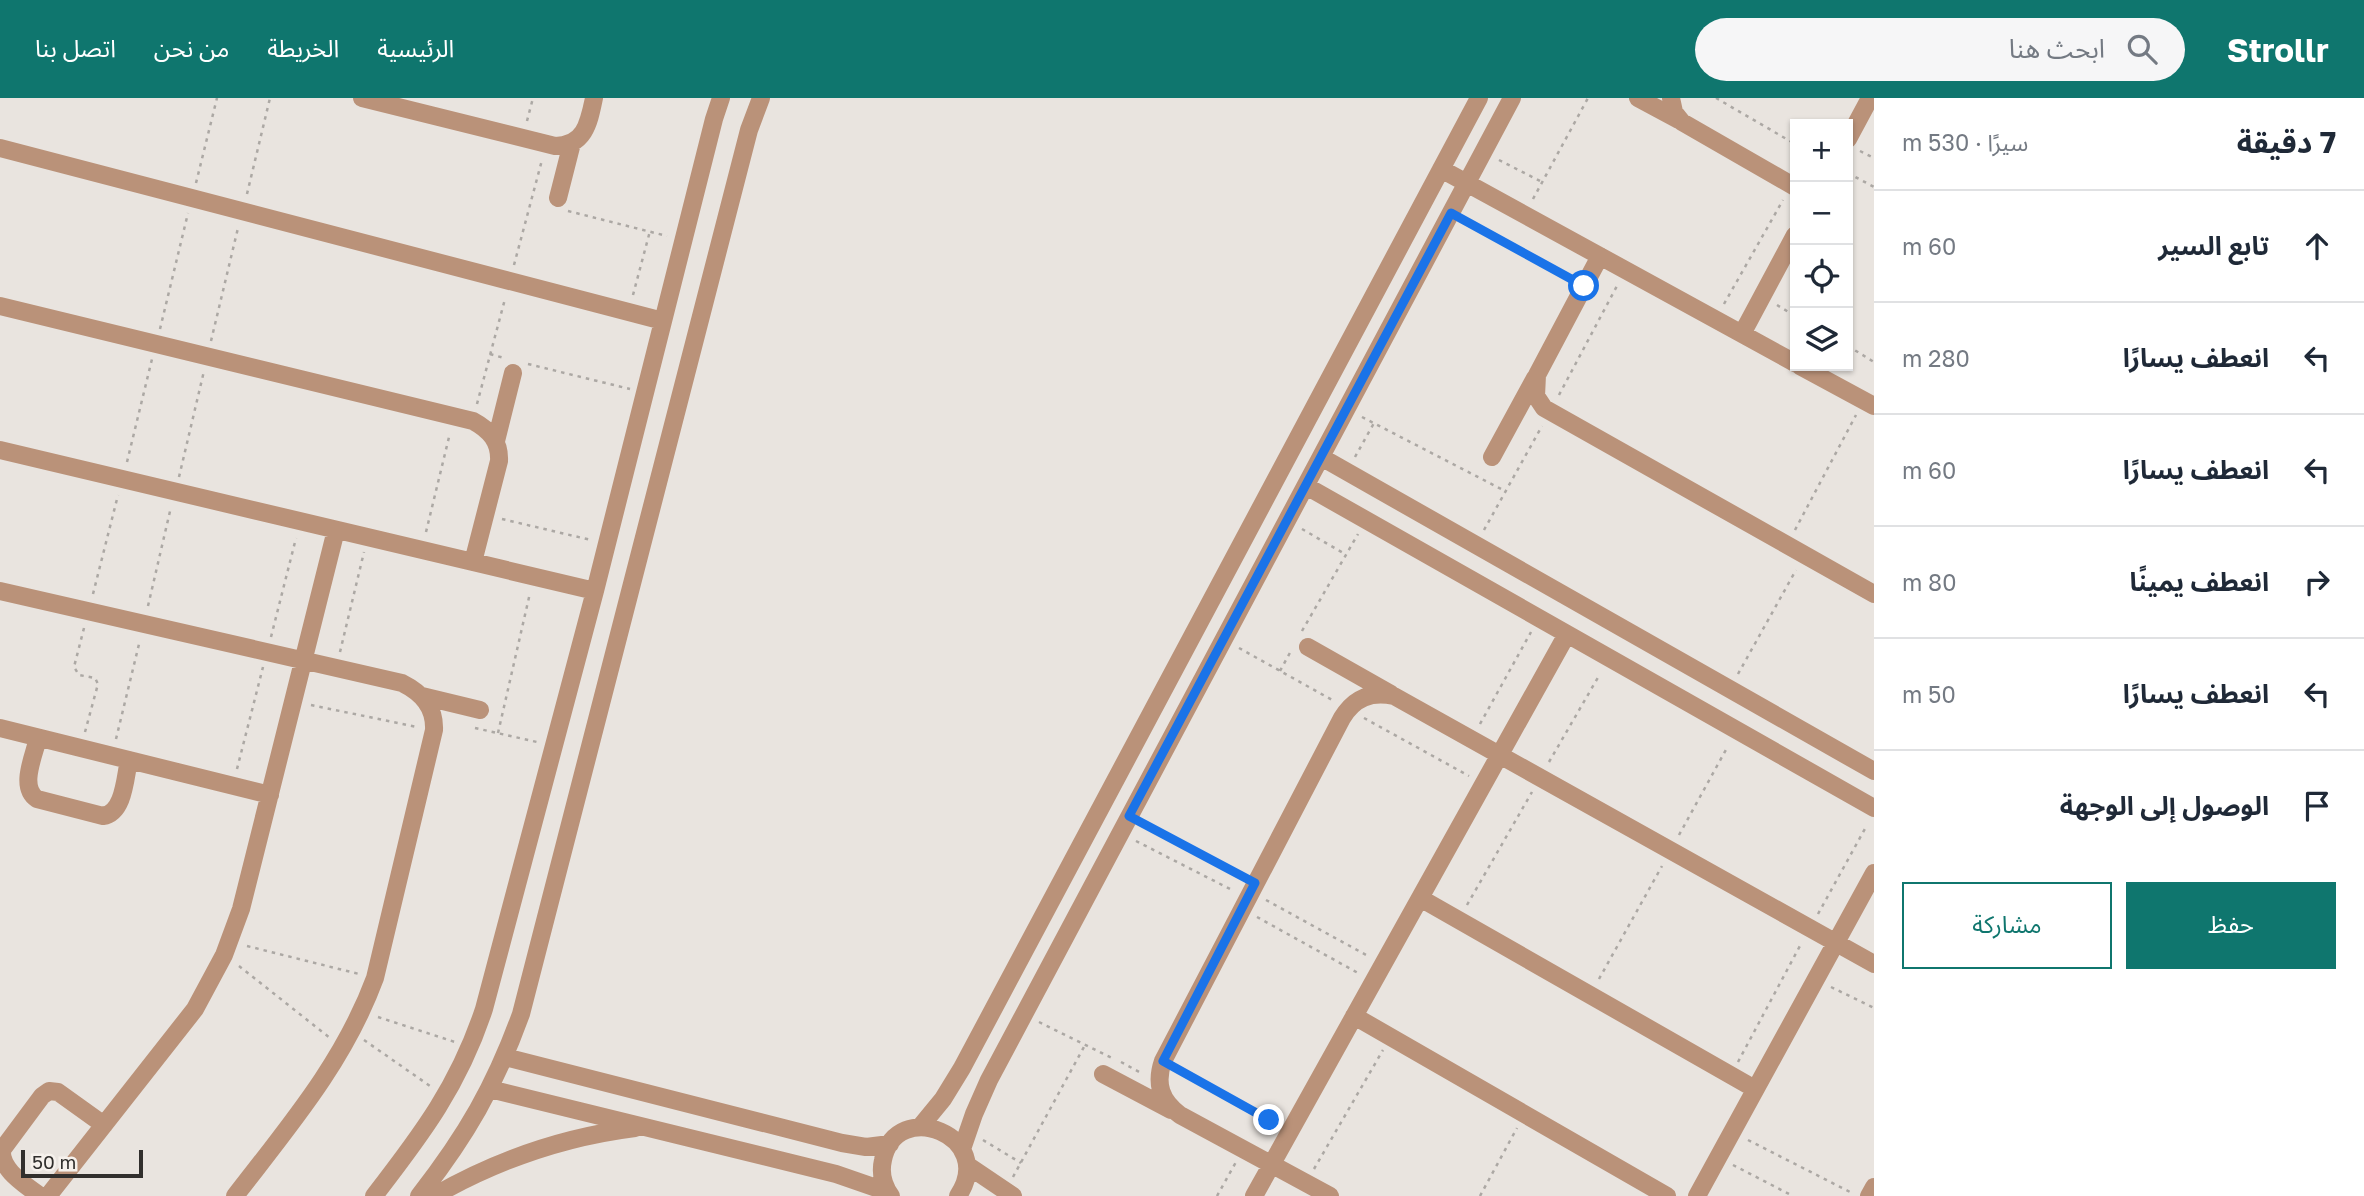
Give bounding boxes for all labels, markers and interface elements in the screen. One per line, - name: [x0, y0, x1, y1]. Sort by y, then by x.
- search box: [1695, 18, 2185, 81]
- icon: search: [2123, 30, 2161, 68]
- text: Strollr: [2227, 30, 2329, 69]
- text: اتصل بنا: [35, 33, 116, 62]
- text: من نحن: [154, 33, 229, 62]
- text: الخريطة: [267, 33, 339, 62]
- text: الرئيسية: [377, 33, 454, 62]
- text: ابحث هنا: [2009, 33, 2105, 64]
- map controls: [1790, 119, 1853, 371]
- button: +: [1790, 119, 1853, 182]
- text: 7 دقيقة: [2237, 124, 2336, 160]
- text: سيرًا · 530 m: [1902, 128, 2028, 156]
- button: −: [1790, 182, 1853, 245]
- icon: ahead: [2298, 227, 2336, 265]
- text: تابع السير: [2158, 230, 2269, 261]
- text: 60 m: [1902, 232, 1956, 260]
- button: locate: [1790, 245, 1853, 308]
- route start: [1568, 270, 1599, 301]
- button: layers: [1790, 308, 1853, 371]
- icon: left: [2298, 339, 2336, 377]
- text: انعطف يسارًا: [2123, 342, 2269, 373]
- text: 280 m: [1902, 344, 1970, 372]
- icon: left: [2298, 451, 2336, 489]
- text: انعطف يسارًا: [2123, 454, 2269, 485]
- text: 60 m: [1902, 456, 1956, 484]
- icon: right: [2298, 563, 2336, 601]
- text: انعطف يمينًا: [2130, 566, 2269, 597]
- text: 80 m: [1902, 568, 1956, 596]
- icon: left: [2298, 675, 2336, 713]
- text: انعطف يسارًا: [2123, 678, 2269, 709]
- text: 50 m: [1902, 680, 1956, 708]
- icon: arrive: [2298, 787, 2336, 825]
- text: الوصول إلى الوجهة: [2060, 790, 2269, 821]
- button: مشاركة: [1902, 882, 2112, 969]
- button: حفظ: [2126, 882, 2336, 969]
- route end: [1253, 1104, 1284, 1135]
- scale bar: [21, 1147, 144, 1179]
- text: 50 m: [32, 1150, 76, 1173]

